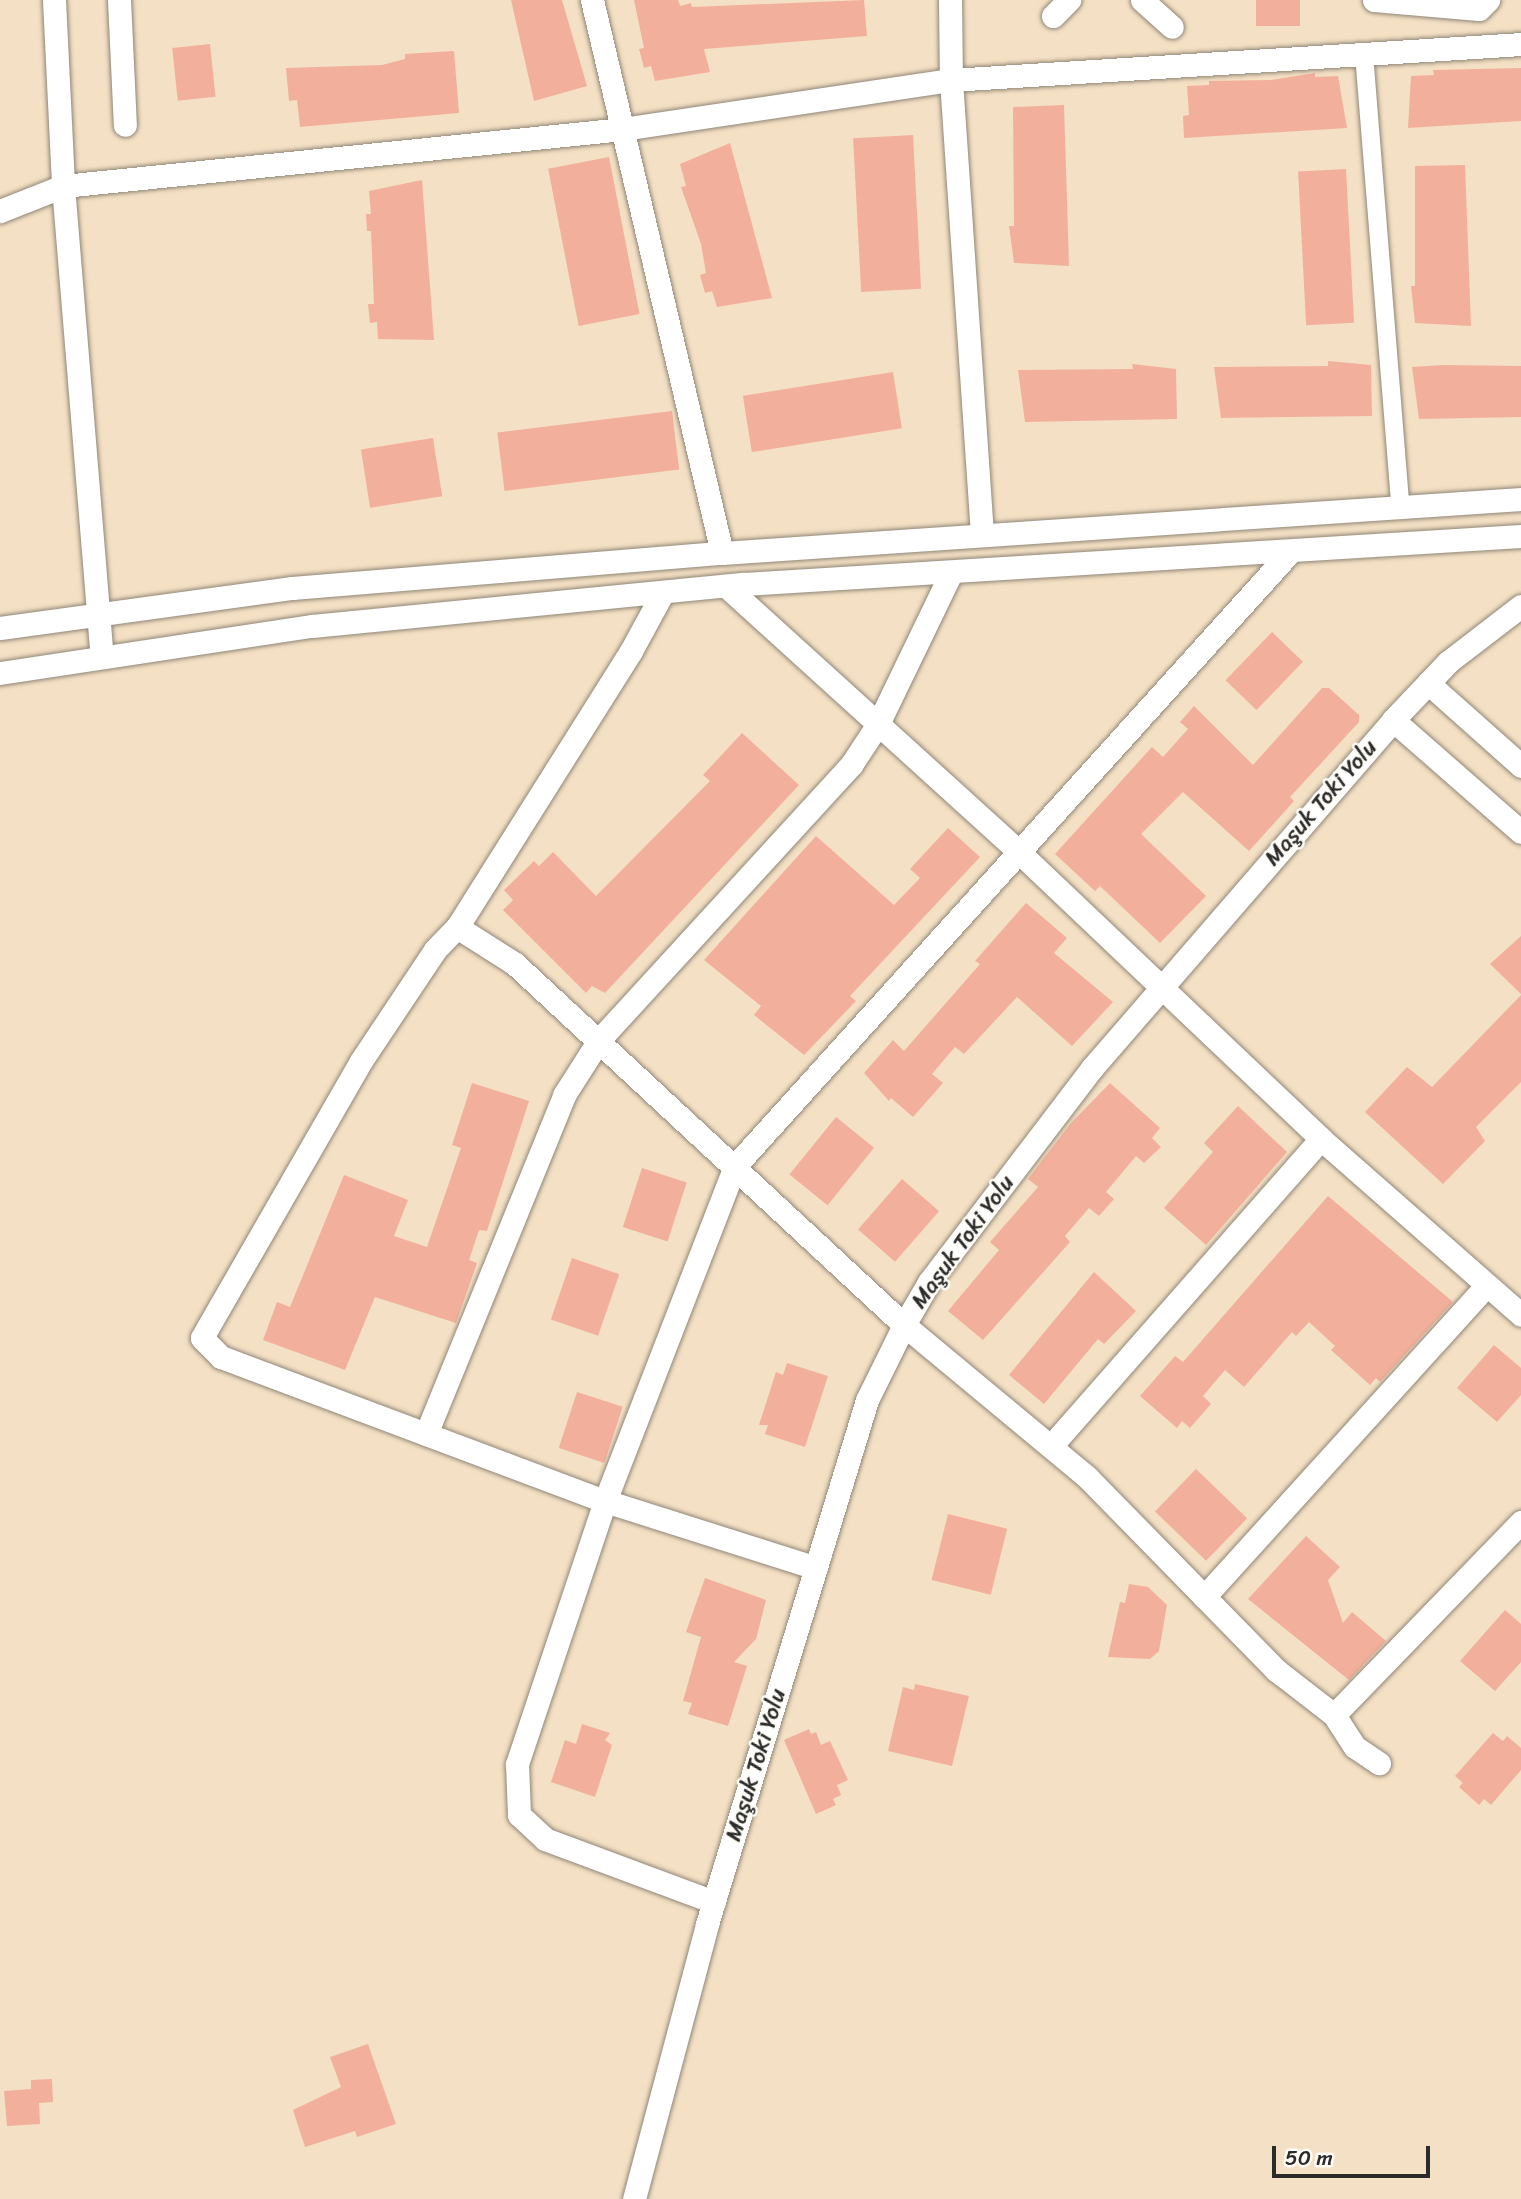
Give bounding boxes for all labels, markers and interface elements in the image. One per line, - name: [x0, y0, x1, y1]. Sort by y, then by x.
- street label: Maşuk Toki Yolu: [1258, 734, 1384, 872]
- street label: Maşuk Toki Yolu: [905, 1170, 1021, 1314]
- street label: Maşuk Toki Yolu: [720, 1685, 792, 1845]
- scale bar: [1276, 2132, 1434, 2176]
- text: 50 m: [1285, 2139, 1333, 2177]

